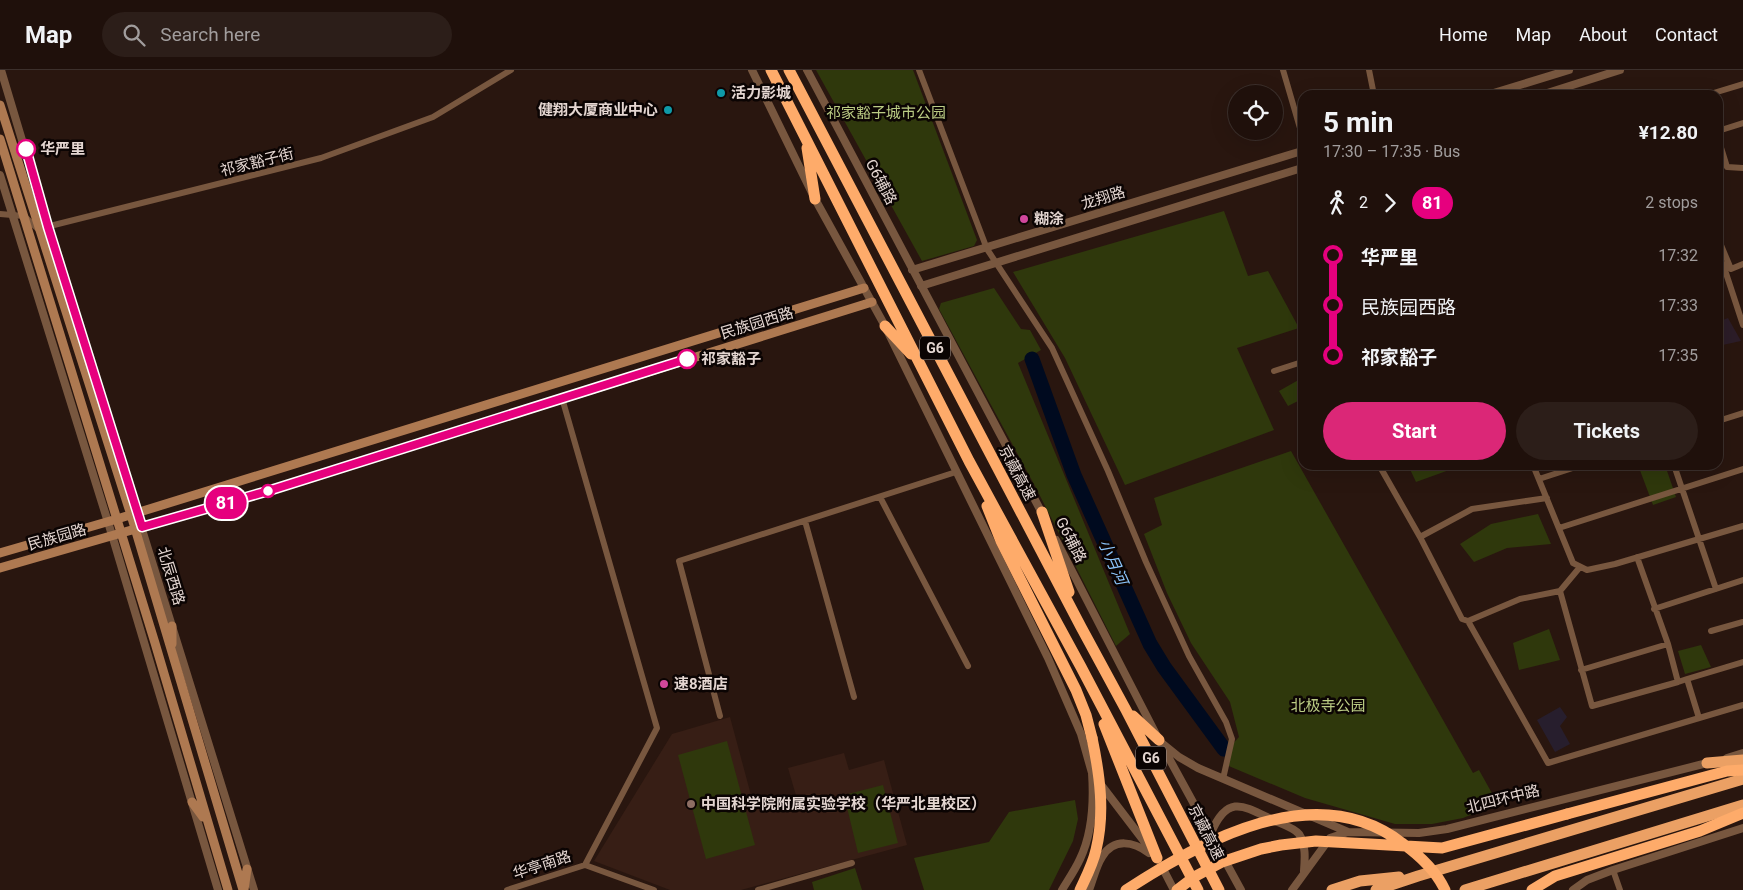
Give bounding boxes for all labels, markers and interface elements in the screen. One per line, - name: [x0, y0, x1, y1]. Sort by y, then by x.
- search box: [102, 12, 452, 57]
- text: Map: [25, 21, 72, 49]
- icon: search: [120, 21, 148, 49]
- text: Search here: [160, 23, 260, 46]
- text: Home: [1439, 24, 1488, 45]
- text: Map: [1516, 24, 1551, 45]
- text: About: [1579, 24, 1627, 45]
- text: Contact: [1655, 24, 1718, 45]
- place label: 活力影城: [731, 84, 791, 102]
- map controls: [1228, 85, 1283, 140]
- button: locate: [1228, 85, 1283, 140]
- marker: 活力影城: [715, 87, 727, 99]
- place label: 健翔大厦商业中心: [538, 101, 658, 119]
- marker: 健翔大厦商业中心: [662, 104, 674, 116]
- park label: 祁家豁子城市公园: [826, 104, 946, 122]
- text: 5 min: [1323, 106, 1393, 139]
- text: ¥12.80: [1639, 121, 1698, 144]
- marker: 华严里: [16, 139, 36, 159]
- place label: 华严里: [40, 140, 85, 158]
- text: 17:30 – 17:35 · Bus: [1323, 142, 1460, 161]
- street label: 祁家豁子街: [218, 144, 296, 180]
- street label: G6辅路: [862, 156, 900, 208]
- street label: 龙翔路: [1079, 183, 1127, 213]
- icon: walk: [1323, 189, 1351, 217]
- icon: forward: [1376, 189, 1404, 217]
- text: 81: [1422, 192, 1443, 213]
- text: 2: [1359, 193, 1368, 212]
- text: 2 stops: [1645, 193, 1698, 212]
- place label: 糊涂: [1034, 210, 1064, 228]
- marker: 糊涂: [1018, 213, 1030, 225]
- text: 华严里: [1361, 246, 1418, 269]
- text: 17:32: [1658, 246, 1698, 265]
- text: 民族园西路: [1361, 296, 1456, 319]
- text: 17:33: [1658, 296, 1698, 315]
- street label: 民族园西路: [718, 303, 796, 343]
- road number: G6: [920, 336, 950, 360]
- text: 祁家豁子: [1361, 346, 1437, 369]
- text: 17:35: [1658, 346, 1698, 365]
- marker: 祁家豁子: [677, 349, 697, 369]
- place label: 祁家豁子: [701, 350, 761, 368]
- button: Start: [1323, 402, 1506, 460]
- button: Tickets: [1516, 402, 1698, 460]
- street label: 京藏高速: [995, 442, 1039, 504]
- unlabelled marker: [261, 484, 275, 498]
- line badge: 81: [204, 487, 248, 519]
- text: 81: [216, 492, 236, 513]
- street label: G6辅路: [1052, 514, 1090, 566]
- street label: 民族园路: [26, 520, 88, 554]
- water label: 小月河: [1095, 536, 1133, 591]
- street label: 北辰西路: [154, 545, 188, 607]
- place label: 速8酒店: [674, 675, 728, 693]
- marker: 速8酒店: [658, 678, 670, 690]
- park label: 北极寺公园: [1290, 697, 1366, 715]
- road number: G6: [1136, 746, 1166, 770]
- street label: 北四环中路: [1464, 781, 1542, 817]
- place label: 中国科学院附属实验学校（华严北里校区）: [701, 795, 986, 813]
- marker: 中国科学院附属实验学校（华严北里校区）: [685, 798, 697, 810]
- street label: 京藏高速: [1184, 801, 1228, 863]
- street label: 华亭南路: [511, 847, 573, 883]

